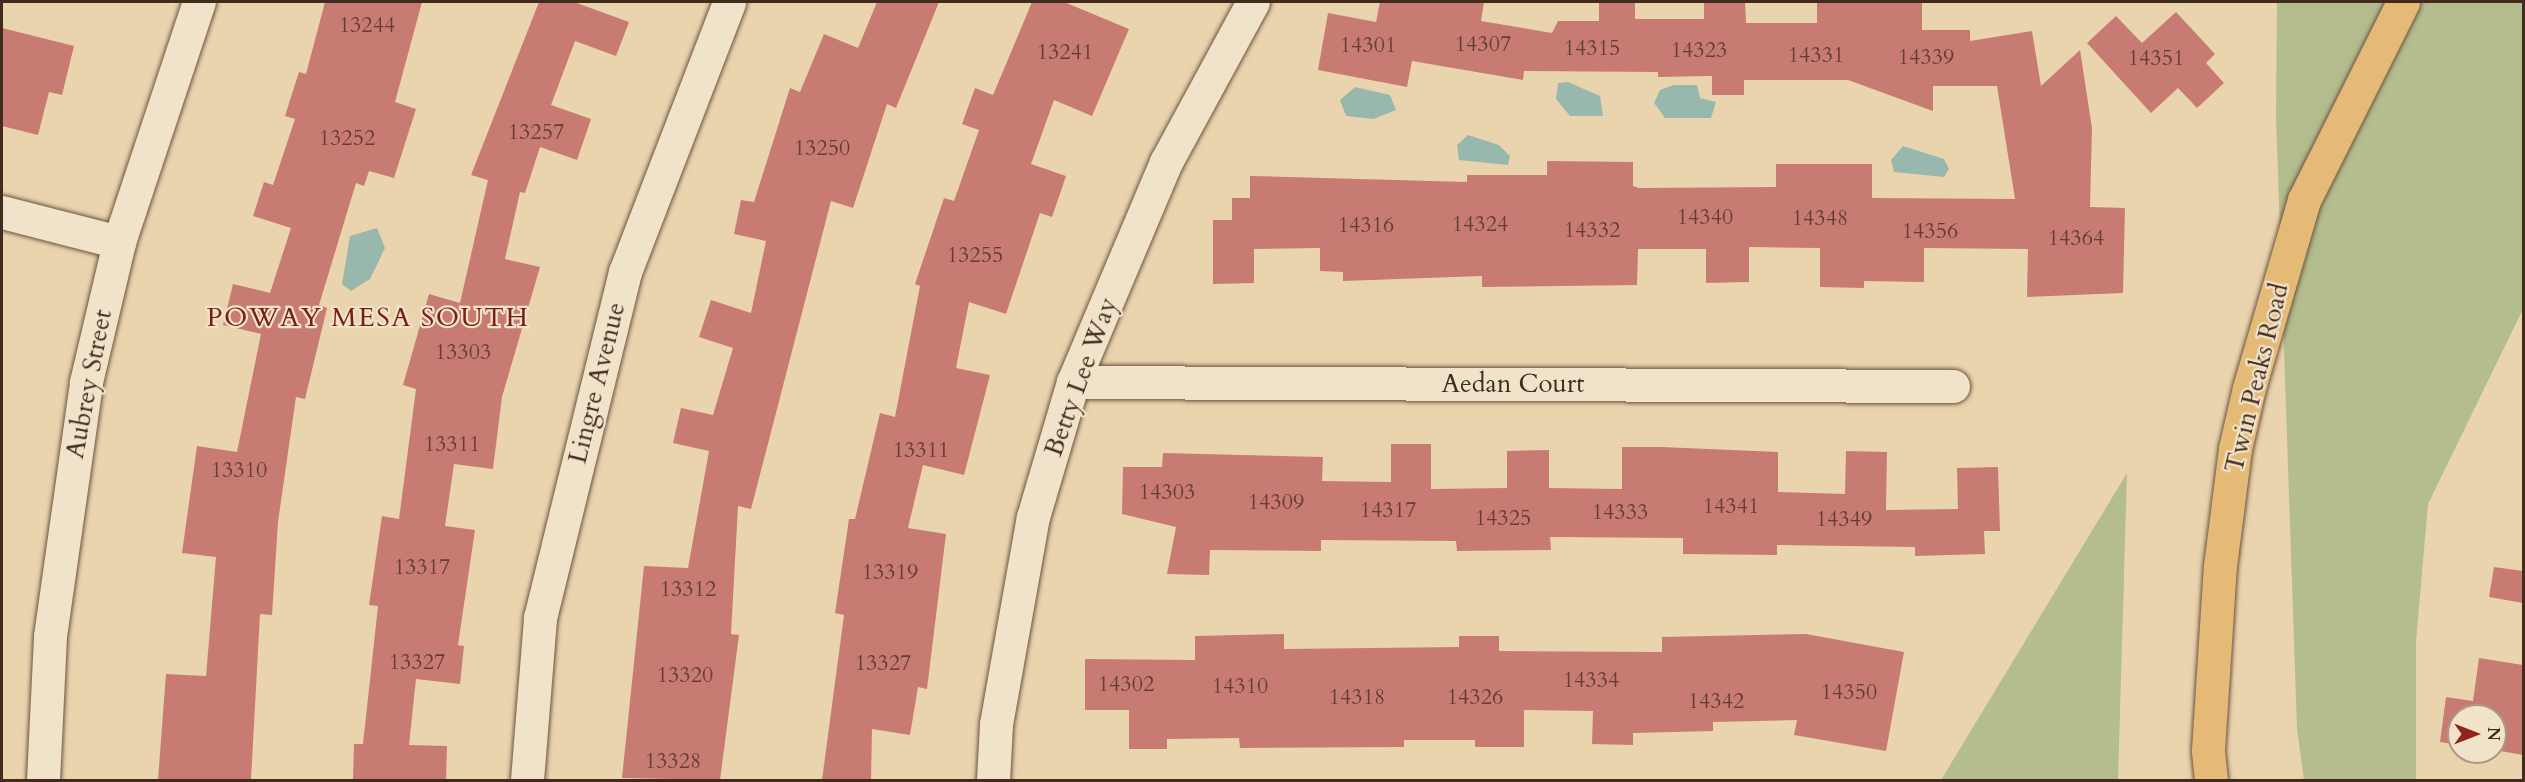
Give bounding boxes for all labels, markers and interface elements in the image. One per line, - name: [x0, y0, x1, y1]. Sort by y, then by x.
- house number: 13244: [339, 13, 395, 39]
- house number: 14307: [1455, 32, 1511, 58]
- house number: 14301: [1340, 33, 1396, 59]
- house number: 14315: [1564, 36, 1620, 62]
- house number: 14323: [1671, 38, 1727, 64]
- house number: 13241: [1037, 40, 1093, 66]
- house number: 14331: [1788, 43, 1844, 69]
- house number: 14339: [1898, 45, 1954, 71]
- house number: 14351: [2128, 46, 2184, 72]
- house number: 13257: [508, 120, 564, 146]
- house number: 13252: [319, 126, 375, 152]
- house number: 13250: [794, 136, 850, 162]
- house number: 14340: [1677, 205, 1733, 231]
- house number: 14348: [1792, 206, 1848, 232]
- house number: 14324: [1452, 212, 1508, 238]
- house number: 14316: [1338, 213, 1394, 239]
- house number: 14332: [1564, 218, 1620, 244]
- house number: 14356: [1902, 219, 1958, 245]
- house number: 14364: [2048, 226, 2104, 252]
- house number: 13255: [947, 243, 1003, 269]
- street label: Twin Peaks Road: [2218, 280, 2296, 476]
- street label: Betty Lee Way: [1038, 293, 1124, 461]
- street label: Lingre Avenue: [562, 299, 632, 467]
- district label: POWAY MESA SOUTH: [206, 302, 530, 334]
- street label: Aubrey Street: [59, 307, 119, 461]
- house number: 13303: [435, 340, 491, 366]
- street label: Aedan Court: [1441, 368, 1585, 400]
- house number: 13311: [424, 432, 480, 458]
- house number: 13311: [893, 438, 949, 464]
- house number: 13310: [211, 458, 267, 484]
- house number: 14303: [1139, 480, 1195, 506]
- house number: 14309: [1248, 490, 1304, 516]
- house number: 14341: [1703, 494, 1759, 520]
- house number: 14317: [1360, 498, 1416, 524]
- house number: 14333: [1592, 500, 1648, 526]
- house number: 14325: [1475, 506, 1531, 532]
- house number: 14349: [1816, 507, 1872, 533]
- house number: 13317: [394, 555, 450, 581]
- house number: 13319: [862, 560, 918, 586]
- house number: 13312: [660, 577, 716, 603]
- house number: 13327: [389, 650, 445, 676]
- house number: 13327: [855, 651, 911, 677]
- house number: 13320: [657, 663, 713, 689]
- house number: 14334: [1563, 668, 1619, 694]
- house number: 14302: [1098, 672, 1154, 698]
- house number: 14310: [1212, 674, 1268, 700]
- house number: 14350: [1821, 680, 1877, 706]
- house number: 14318: [1329, 685, 1385, 711]
- house number: 14326: [1447, 685, 1503, 711]
- house number: 14342: [1688, 689, 1744, 715]
- north arrow: [2447, 704, 2507, 764]
- text: N: [2482, 727, 2504, 741]
- house number: 13328: [645, 749, 701, 775]

